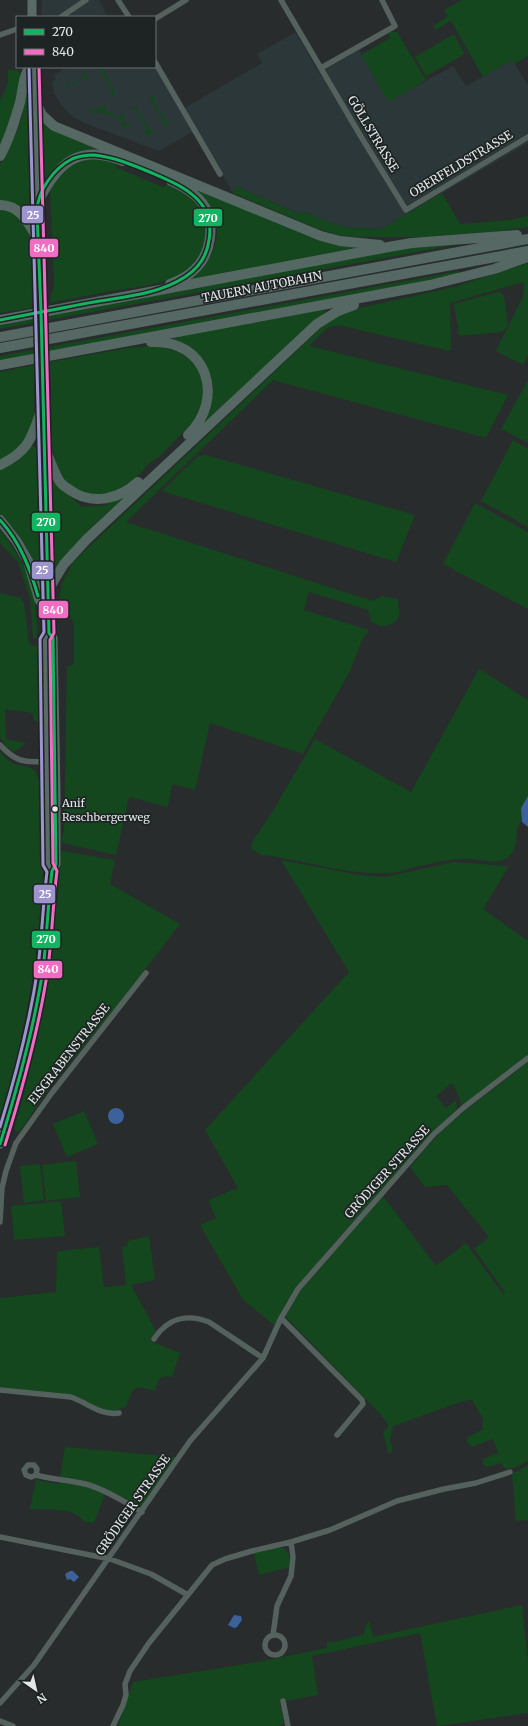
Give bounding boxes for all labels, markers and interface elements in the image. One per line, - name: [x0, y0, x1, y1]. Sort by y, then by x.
- legend: [16, 16, 156, 68]
- text: 270: [52, 24, 73, 39]
- text: 840: [52, 44, 74, 59]
- street label: GÖLLSTRASSE: [345, 93, 402, 175]
- street label: OBERFELDSTRASSE: [406, 127, 515, 200]
- line badge: 25: [21, 205, 44, 224]
- text: 25: [27, 208, 39, 222]
- line badge: 270: [193, 208, 223, 227]
- text: 270: [198, 211, 218, 225]
- line badge: 840: [29, 238, 59, 258]
- text: 840: [34, 241, 54, 255]
- street label: TAUERN AUTOBAHN: [201, 267, 324, 306]
- line badge: 270: [31, 512, 61, 532]
- text: 270: [36, 515, 56, 529]
- line badge: 25: [31, 561, 54, 580]
- text: 25: [36, 563, 48, 577]
- line badge: 840: [38, 600, 69, 619]
- text: 840: [43, 603, 63, 617]
- place label: Anif Reschbergerweg: [61, 796, 150, 824]
- marker: Anif Reschbergerweg: [50, 804, 60, 814]
- line badge: 25: [33, 884, 56, 904]
- text: 25: [39, 887, 51, 901]
- line badge: 270: [31, 930, 61, 949]
- text: 270: [36, 932, 56, 946]
- line badge: 840: [33, 960, 63, 979]
- text: 840: [38, 962, 58, 976]
- street label: EISGRABENSTRASSE: [25, 1000, 113, 1107]
- street label: GRÖDIGER STRASSE: [341, 1122, 433, 1221]
- street label: GRÖDIGER STRASSE: [92, 1451, 173, 1558]
- north arrow: [16, 1670, 56, 1710]
- text: N: [34, 1690, 49, 1707]

